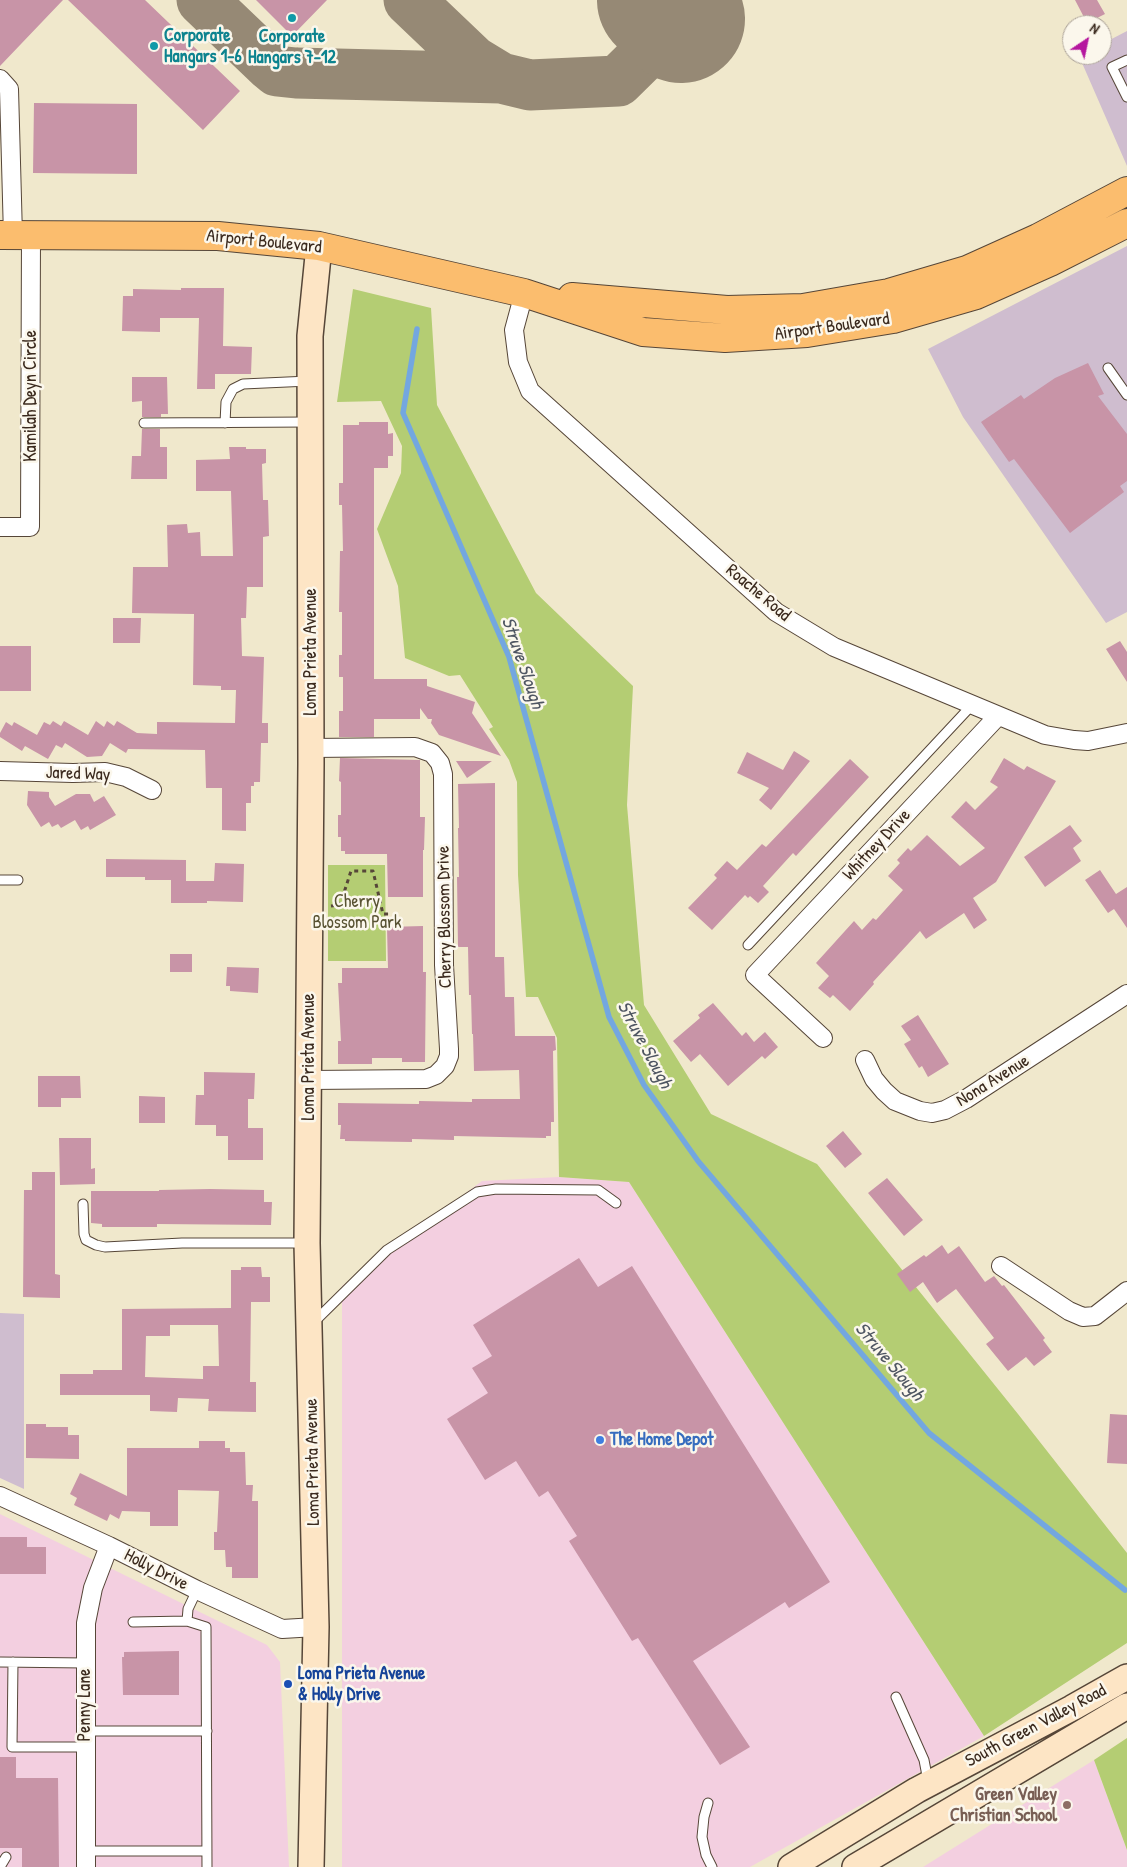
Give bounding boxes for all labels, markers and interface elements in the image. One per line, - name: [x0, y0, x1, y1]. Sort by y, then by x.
- marker: Corporate Hangars 7-12: [286, 12, 298, 24]
- north arrow: [1062, 15, 1112, 65]
- text: N: [1087, 18, 1104, 38]
- place label: Corporate Hangars 1-6: [164, 25, 242, 68]
- place label: Corporate Hangars 7-12: [248, 26, 336, 68]
- marker: Corporate Hangars 1-6: [148, 40, 160, 52]
- street label: Airport Boulevard: [205, 225, 323, 259]
- street label: Airport Boulevard: [773, 308, 891, 346]
- street label: Kamilah Deyn Circle: [20, 330, 42, 462]
- street label: Roache Road: [721, 560, 795, 626]
- street label: Loma Prieta Avenue: [300, 588, 322, 716]
- water label: Struve Slough: [496, 614, 548, 712]
- street label: Jared Way: [45, 762, 111, 786]
- street label: Whitney Drive: [838, 805, 916, 885]
- street label: Cherry Blossom Drive: [433, 845, 457, 989]
- park label: Cherry Blossom Park: [313, 891, 401, 934]
- street label: Loma Prieta Avenue: [298, 993, 320, 1121]
- water label: Struve Slough: [612, 998, 676, 1092]
- street label: Nona Avenue: [953, 1050, 1033, 1112]
- water label: Struve Slough: [850, 1318, 928, 1406]
- street label: Loma Prieta Avenue: [301, 1398, 325, 1526]
- place label: The Home Depot: [610, 1429, 713, 1451]
- marker: The Home Depot: [594, 1434, 606, 1446]
- street label: Holly Drive: [120, 1545, 192, 1595]
- place label: Loma Prieta Avenue & Holly Drive: [298, 1663, 425, 1706]
- street label: Penny Lane: [74, 1669, 96, 1741]
- marker: Loma Prieta Avenue & Holly Drive: [282, 1678, 294, 1690]
- street label: South Green Valley Road: [962, 1680, 1110, 1772]
- place label: Green Valley Christian School: [950, 1784, 1057, 1826]
- marker: Green Valley Christian School: [1061, 1799, 1073, 1811]

